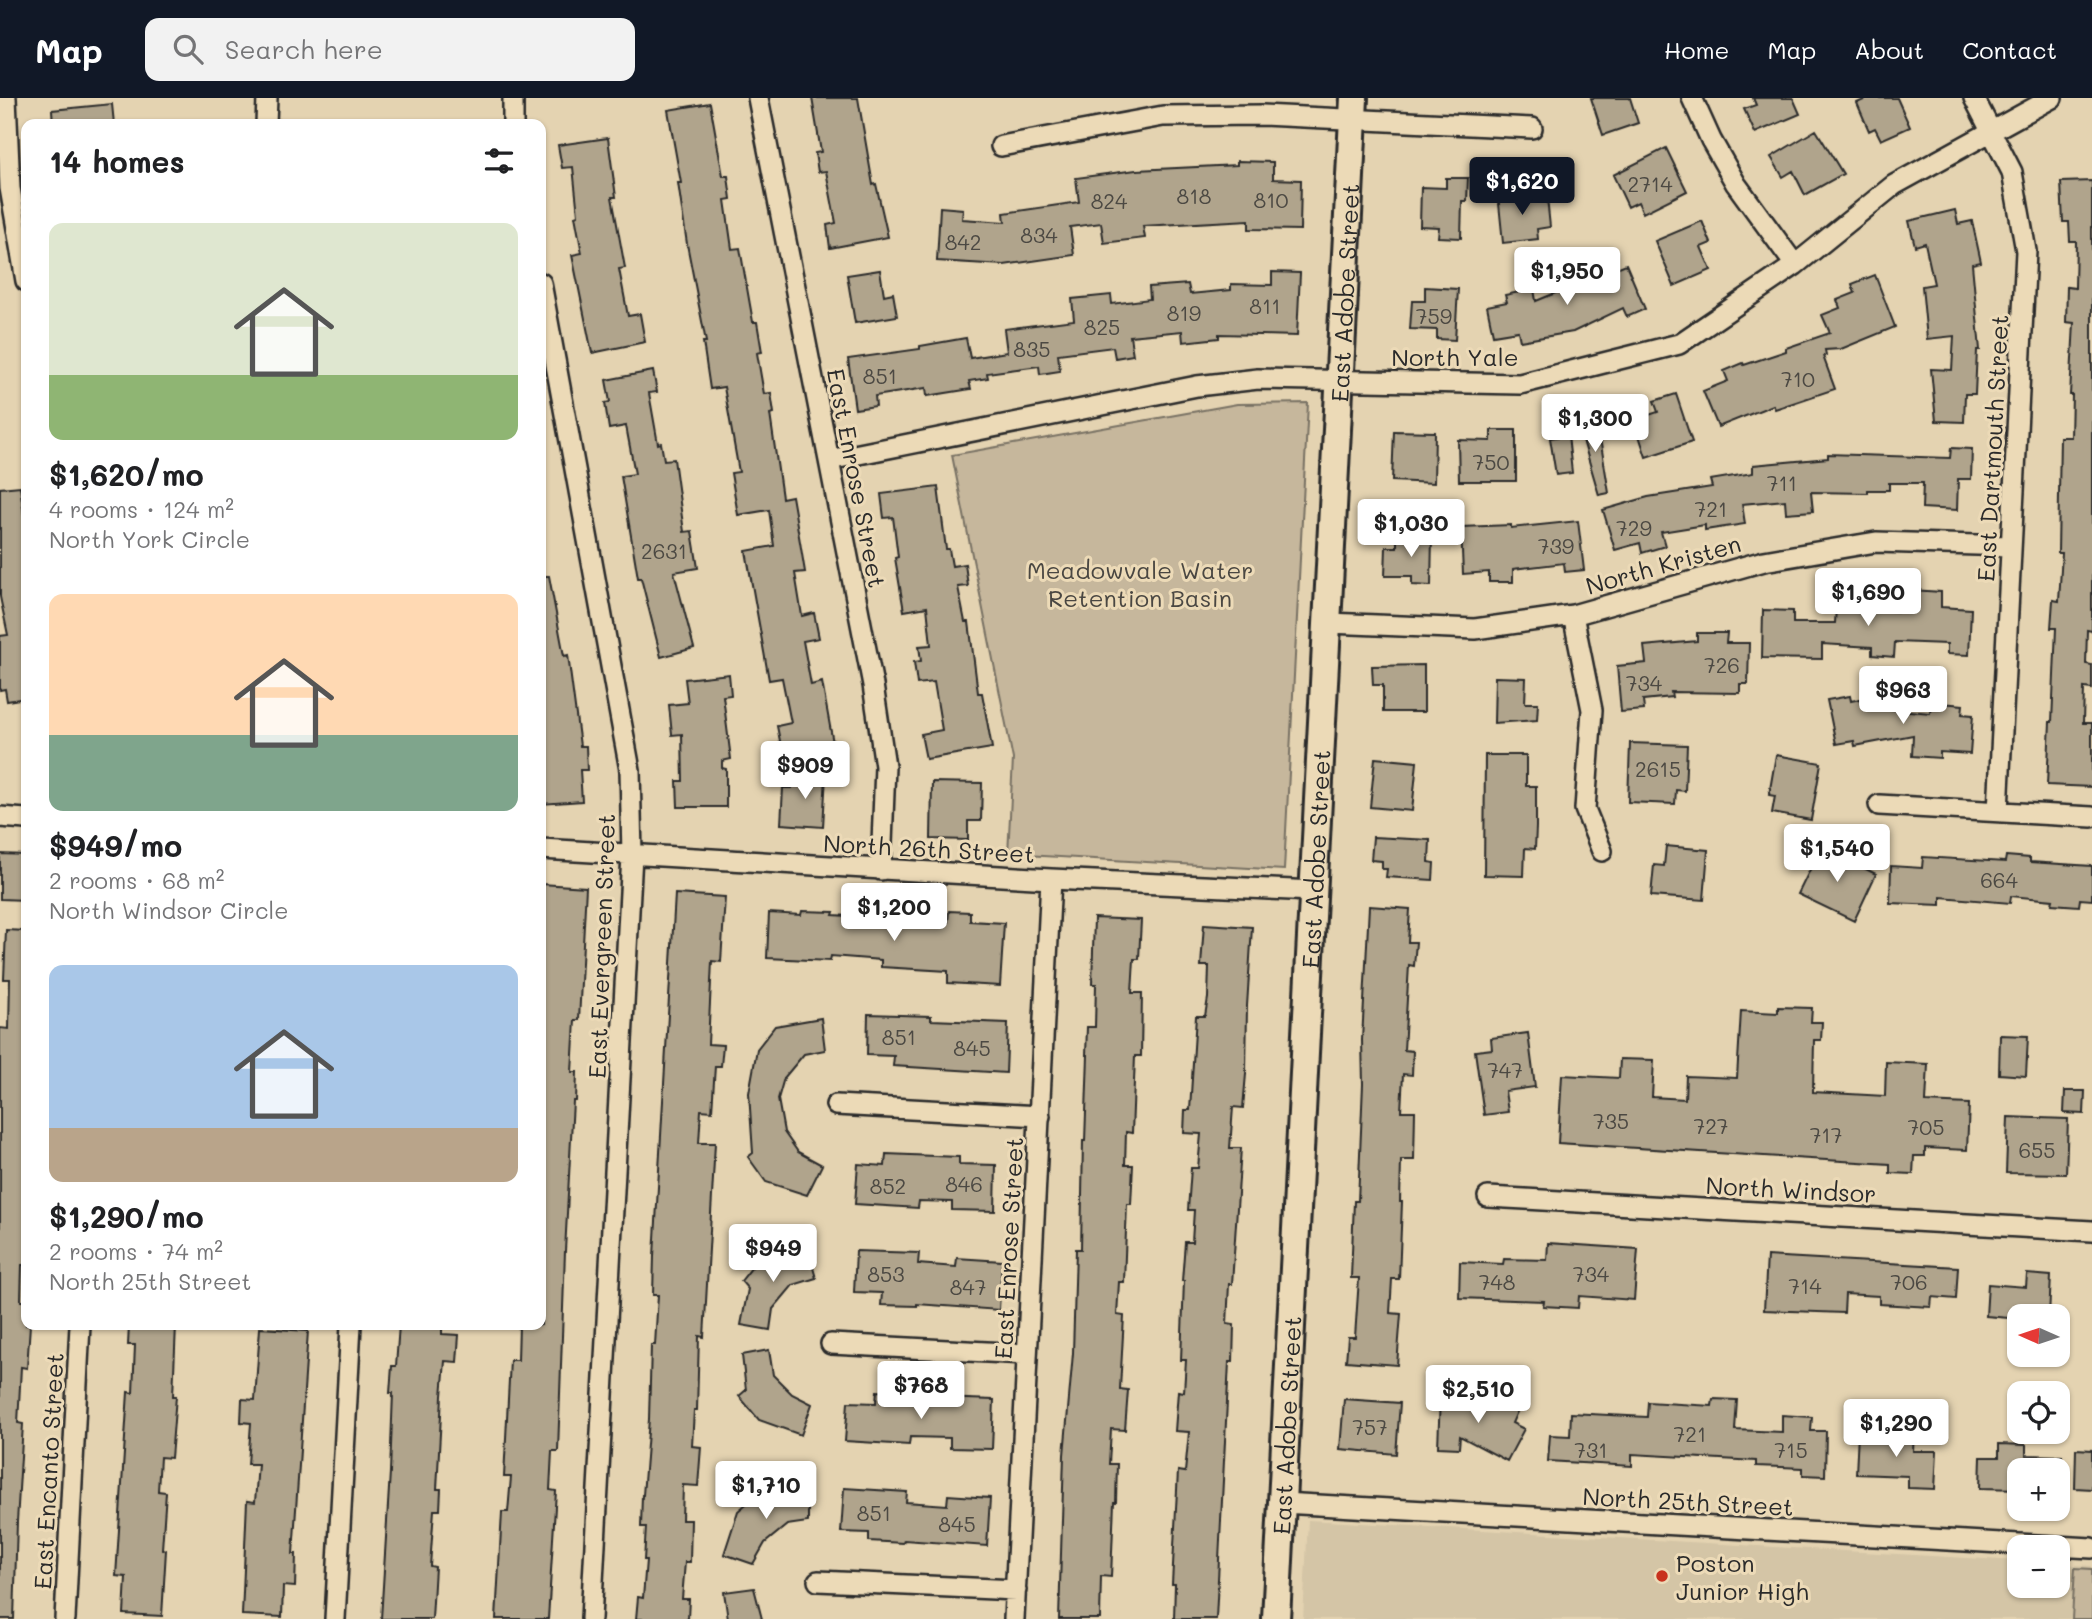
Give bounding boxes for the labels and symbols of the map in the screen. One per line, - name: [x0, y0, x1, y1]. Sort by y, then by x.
- pin: $1,620: [1465, 158, 1579, 217]
- house number: 2714: [1627, 170, 1673, 197]
- house number: 818: [1177, 182, 1211, 209]
- street label: East Adobe Street: [1323, 183, 1365, 403]
- house number: 810: [1253, 186, 1289, 213]
- house number: 824: [1091, 187, 1128, 214]
- house number: 834: [1020, 221, 1058, 248]
- house number: 842: [945, 228, 981, 255]
- pin: $1,950: [1510, 248, 1624, 307]
- house number: 811: [1249, 292, 1281, 319]
- house number: 819: [1167, 299, 1201, 326]
- house number: 759: [1416, 302, 1452, 329]
- house number: 825: [1084, 313, 1120, 340]
- street label: East Dartmouth Street: [1970, 314, 2014, 582]
- house number: 835: [1013, 335, 1051, 362]
- street label: North Yale: [1391, 341, 1519, 372]
- house number: 851: [863, 362, 897, 389]
- house number: 710: [1781, 365, 1815, 392]
- street label: East Enrose Street: [821, 366, 893, 590]
- pin: $1,300: [1538, 394, 1652, 454]
- house number: 750: [1473, 448, 1509, 475]
- house number: 711: [1767, 469, 1797, 496]
- house number: 721: [1695, 495, 1727, 522]
- pin: $1,030: [1354, 500, 1468, 559]
- house number: 729: [1616, 514, 1652, 541]
- street label: North Kristen: [1582, 527, 1744, 601]
- house number: 739: [1538, 532, 1574, 559]
- house number: 2631: [641, 537, 687, 564]
- park label: Meadowvale Water Retention Basin: [1027, 554, 1253, 613]
- pin: $1,690: [1811, 568, 1925, 628]
- house number: 726: [1704, 651, 1740, 678]
- pin: $963: [1862, 666, 1944, 726]
- house number: 734: [1626, 669, 1663, 696]
- pin: $909: [764, 742, 846, 801]
- street label: East Adobe Street: [1294, 749, 1336, 969]
- house number: 2615: [1635, 755, 1681, 782]
- street label: East Evergreen Street: [581, 813, 621, 1079]
- pin: $1,540: [1780, 824, 1894, 884]
- street label: North 26th Street: [822, 827, 1036, 869]
- house number: 664: [1980, 866, 2019, 893]
- pin: $1,200: [837, 884, 951, 943]
- house number: 851: [882, 1023, 916, 1050]
- house number: 845: [953, 1034, 991, 1061]
- house number: 747: [1487, 1056, 1523, 1083]
- house number: 735: [1593, 1107, 1629, 1134]
- house number: 727: [1693, 1112, 1729, 1139]
- house number: 705: [1908, 1113, 1944, 1140]
- house number: 717: [1810, 1121, 1842, 1148]
- street label: East Enrose Street: [987, 1136, 1029, 1360]
- house number: 655: [2018, 1136, 2056, 1163]
- street label: North Windsor: [1705, 1169, 1877, 1209]
- house number: 846: [945, 1170, 983, 1197]
- house number: 852: [870, 1172, 906, 1199]
- pin: $949: [732, 1224, 814, 1284]
- house number: 853: [867, 1260, 905, 1287]
- house number: 734: [1573, 1260, 1610, 1287]
- house number: 748: [1479, 1268, 1515, 1295]
- house number: 706: [1890, 1268, 1928, 1295]
- house number: 714: [1788, 1272, 1822, 1299]
- house number: 847: [950, 1273, 986, 1300]
- north arrow: [2007, 1304, 2070, 1367]
- street label: East Adobe Street: [1265, 1315, 1307, 1535]
- street label: East Encanto Street: [26, 1352, 70, 1590]
- pin: $768: [880, 1362, 962, 1421]
- pin: $2,510: [1421, 1366, 1535, 1425]
- pin: $1,290: [1839, 1400, 1953, 1459]
- house number: 757: [1352, 1413, 1388, 1440]
- house number: 721: [1674, 1420, 1706, 1447]
- house number: 731: [1574, 1436, 1608, 1463]
- house number: 715: [1774, 1436, 1808, 1463]
- pin: $1,710: [709, 1462, 823, 1521]
- street label: North 25th Street: [1582, 1480, 1794, 1522]
- house number: 851: [857, 1499, 891, 1526]
- house number: 845: [938, 1510, 976, 1537]
- place label: Poston Junior High: [1676, 1547, 1809, 1606]
- marker: Poston Junior High: [1654, 1568, 1670, 1584]

